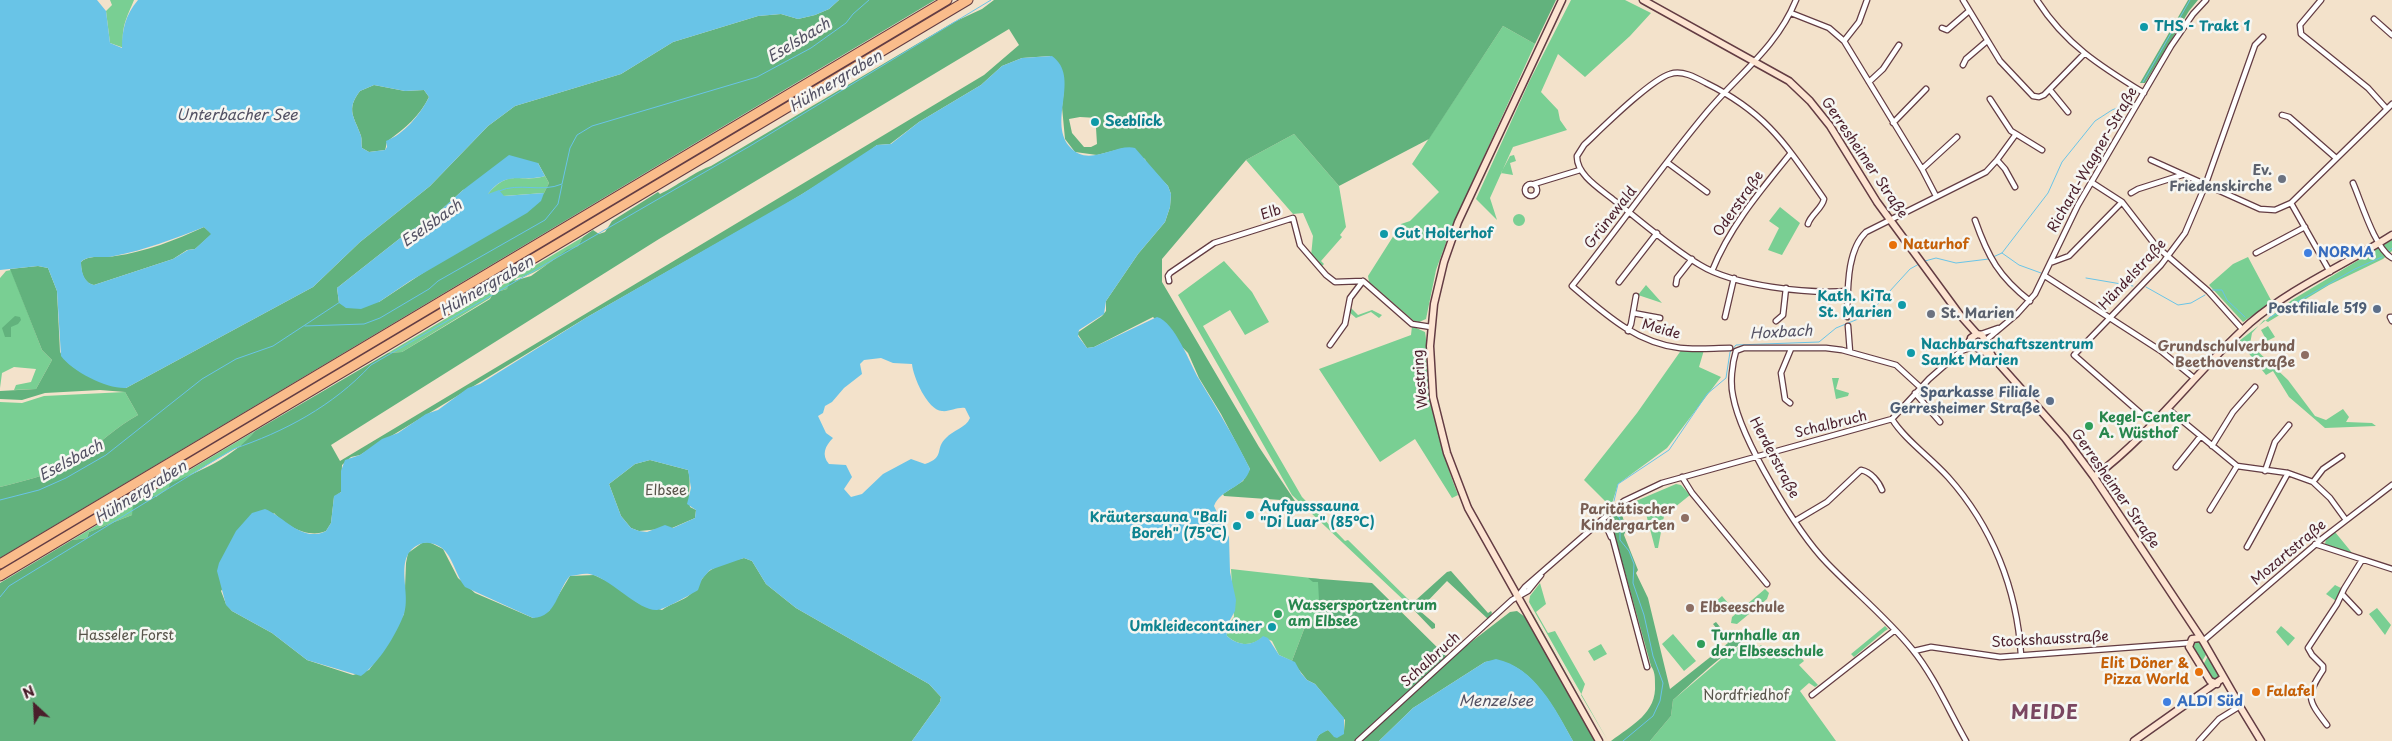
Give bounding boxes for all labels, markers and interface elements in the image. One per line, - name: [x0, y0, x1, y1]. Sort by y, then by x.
- water label: Eselsbach: [765, 15, 833, 67]
- place label: THS - Trakt 1: [2154, 19, 2250, 35]
- marker: THS - Trakt 1: [2138, 21, 2150, 33]
- water label: Hühnergraben: [786, 47, 886, 117]
- street label: Richard-Wagner-Straße: [2045, 84, 2141, 236]
- street label: Gerresheimer Straße: [1817, 94, 1911, 222]
- water label: Unterbacher See: [176, 107, 298, 125]
- place label: Seeblick: [1105, 114, 1162, 130]
- marker: Seeblick: [1089, 116, 1101, 128]
- place label: Ev. Friedenskirche: [2169, 163, 2272, 196]
- street label: Oderstraße: [1710, 168, 1768, 240]
- marker: Ev. Friedenskirche: [2276, 173, 2288, 185]
- street label: Grünewald: [1581, 183, 1641, 253]
- water label: Eselsbach: [398, 197, 466, 251]
- street label: Elb: [1259, 202, 1283, 224]
- place label: Gut Holterhof: [1394, 226, 1493, 242]
- marker: Gut Holterhof: [1378, 228, 1390, 240]
- street label: Händelstraße: [2096, 236, 2170, 314]
- place label: Naturhof: [1903, 237, 1969, 253]
- marker: Naturhof: [1887, 239, 1899, 251]
- place label: NORMA: [2318, 245, 2374, 261]
- marker: NORMA: [2302, 247, 2314, 259]
- water label: Hühnergraben: [437, 253, 537, 321]
- place label: Kath. KiTa St. Marien: [1817, 289, 1892, 322]
- marker: Kath. KiTa St. Marien: [1896, 299, 1908, 311]
- place label: Postfiliale 519: [2268, 301, 2367, 317]
- marker: Postfiliale 519: [2371, 303, 2383, 315]
- place label: St. Marien: [1941, 306, 2014, 322]
- marker: St. Marien: [1925, 308, 1937, 320]
- street label: Meide: [1640, 317, 1682, 343]
- water label: Hoxbach: [1749, 322, 1813, 344]
- place label: Nachbarschaftszentrum Sankt Marien: [1921, 337, 2094, 370]
- place label: Grundschulverbund Beethovenstraße: [2157, 339, 2295, 372]
- marker: Nachbarschaftszentrum Sankt Marien: [1905, 347, 1917, 359]
- street label: Westring: [1410, 349, 1432, 409]
- marker: Grundschulverbund Beethovenstraße: [2299, 349, 2311, 361]
- place label: Sparkasse Filiale Gerresheimer Straße: [1890, 385, 2040, 418]
- marker: Sparkasse Filiale Gerresheimer Straße: [2044, 395, 2056, 407]
- street label: Schalbruch: [1793, 408, 1869, 442]
- place label: Kegel-Center A. Wüsthof: [2099, 410, 2191, 442]
- street label: Herderstraße: [1746, 415, 1802, 501]
- marker: Kegel-Center A. Wüsthof: [2083, 420, 2095, 432]
- street label: Gerresheimer Straße: [2067, 426, 2163, 552]
- water label: Eselsbach: [36, 437, 106, 485]
- water label: Hühnergraben: [92, 458, 190, 528]
- park label: Elbsee: [645, 483, 687, 499]
- place label: Aufgusssauna "Di Luar" (85°C): [1260, 499, 1375, 532]
- place label: Paritätischer Kindergarten: [1580, 502, 1675, 534]
- marker: Aufgusssauna "Di Luar" (85°C): [1244, 509, 1256, 521]
- place label: Kräutersauna "Bali Boreh" (75°C): [1090, 510, 1227, 542]
- marker: Paritätischer Kindergarten: [1679, 512, 1691, 524]
- street label: Mozartstraße: [2248, 517, 2330, 589]
- marker: Kräutersauna "Bali Boreh" (75°C): [1231, 520, 1243, 532]
- place label: Wassersportzentrum am Elbsee: [1288, 598, 1437, 630]
- place label: Elbseeschule: [1700, 600, 1785, 616]
- marker: Elbseeschule: [1684, 602, 1696, 614]
- marker: Wassersportzentrum am Elbsee: [1272, 608, 1284, 620]
- place label: Umkleidecontainer: [1129, 619, 1262, 635]
- marker: Umkleidecontainer: [1266, 621, 1278, 633]
- park label: Hasseler Forst: [78, 628, 174, 644]
- place label: Turnhalle an der Elbseeschule: [1711, 628, 1824, 660]
- street label: Schalbruch: [1398, 629, 1464, 691]
- street label: Stockshausstraße: [1991, 629, 2109, 651]
- marker: Turnhalle an der Elbseeschule: [1695, 638, 1707, 650]
- place label: Elit Döner & Pizza World: [2101, 656, 2189, 689]
- marker: Elit Döner & Pizza World: [2193, 666, 2205, 678]
- text: N: [19, 680, 38, 704]
- north arrow: [10, 681, 60, 731]
- place label: Falafel: [2266, 684, 2315, 700]
- marker: Falafel: [2250, 686, 2262, 698]
- park label: Nordfriedhof: [1703, 688, 1789, 704]
- water label: Menzelsee: [1459, 693, 1533, 711]
- place label: ALDI Süd: [2177, 694, 2243, 710]
- marker: ALDI Süd: [2161, 696, 2173, 708]
- district label: MEIDE: [2011, 703, 2079, 725]

